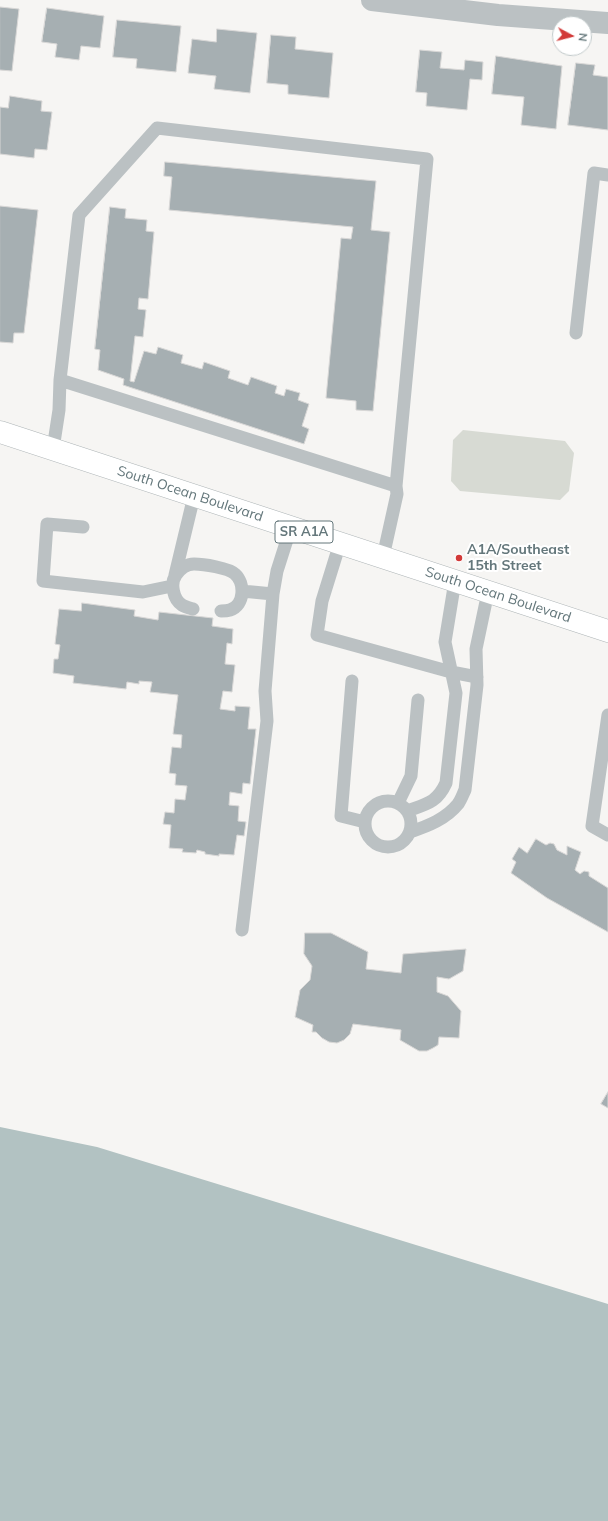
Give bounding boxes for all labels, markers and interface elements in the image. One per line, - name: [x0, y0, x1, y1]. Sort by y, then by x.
- north arrow: [552, 16, 592, 56]
- text: N: [575, 32, 590, 42]
- street label: South Ocean Boulevard: [115, 462, 265, 526]
- road number: SR A1A: [275, 521, 333, 543]
- place label: A1A/Southeast 15th Street: [467, 542, 569, 574]
- marker: A1A/Southeast 15th Street: [454, 553, 464, 563]
- street label: South Ocean Boulevard: [423, 563, 573, 627]

